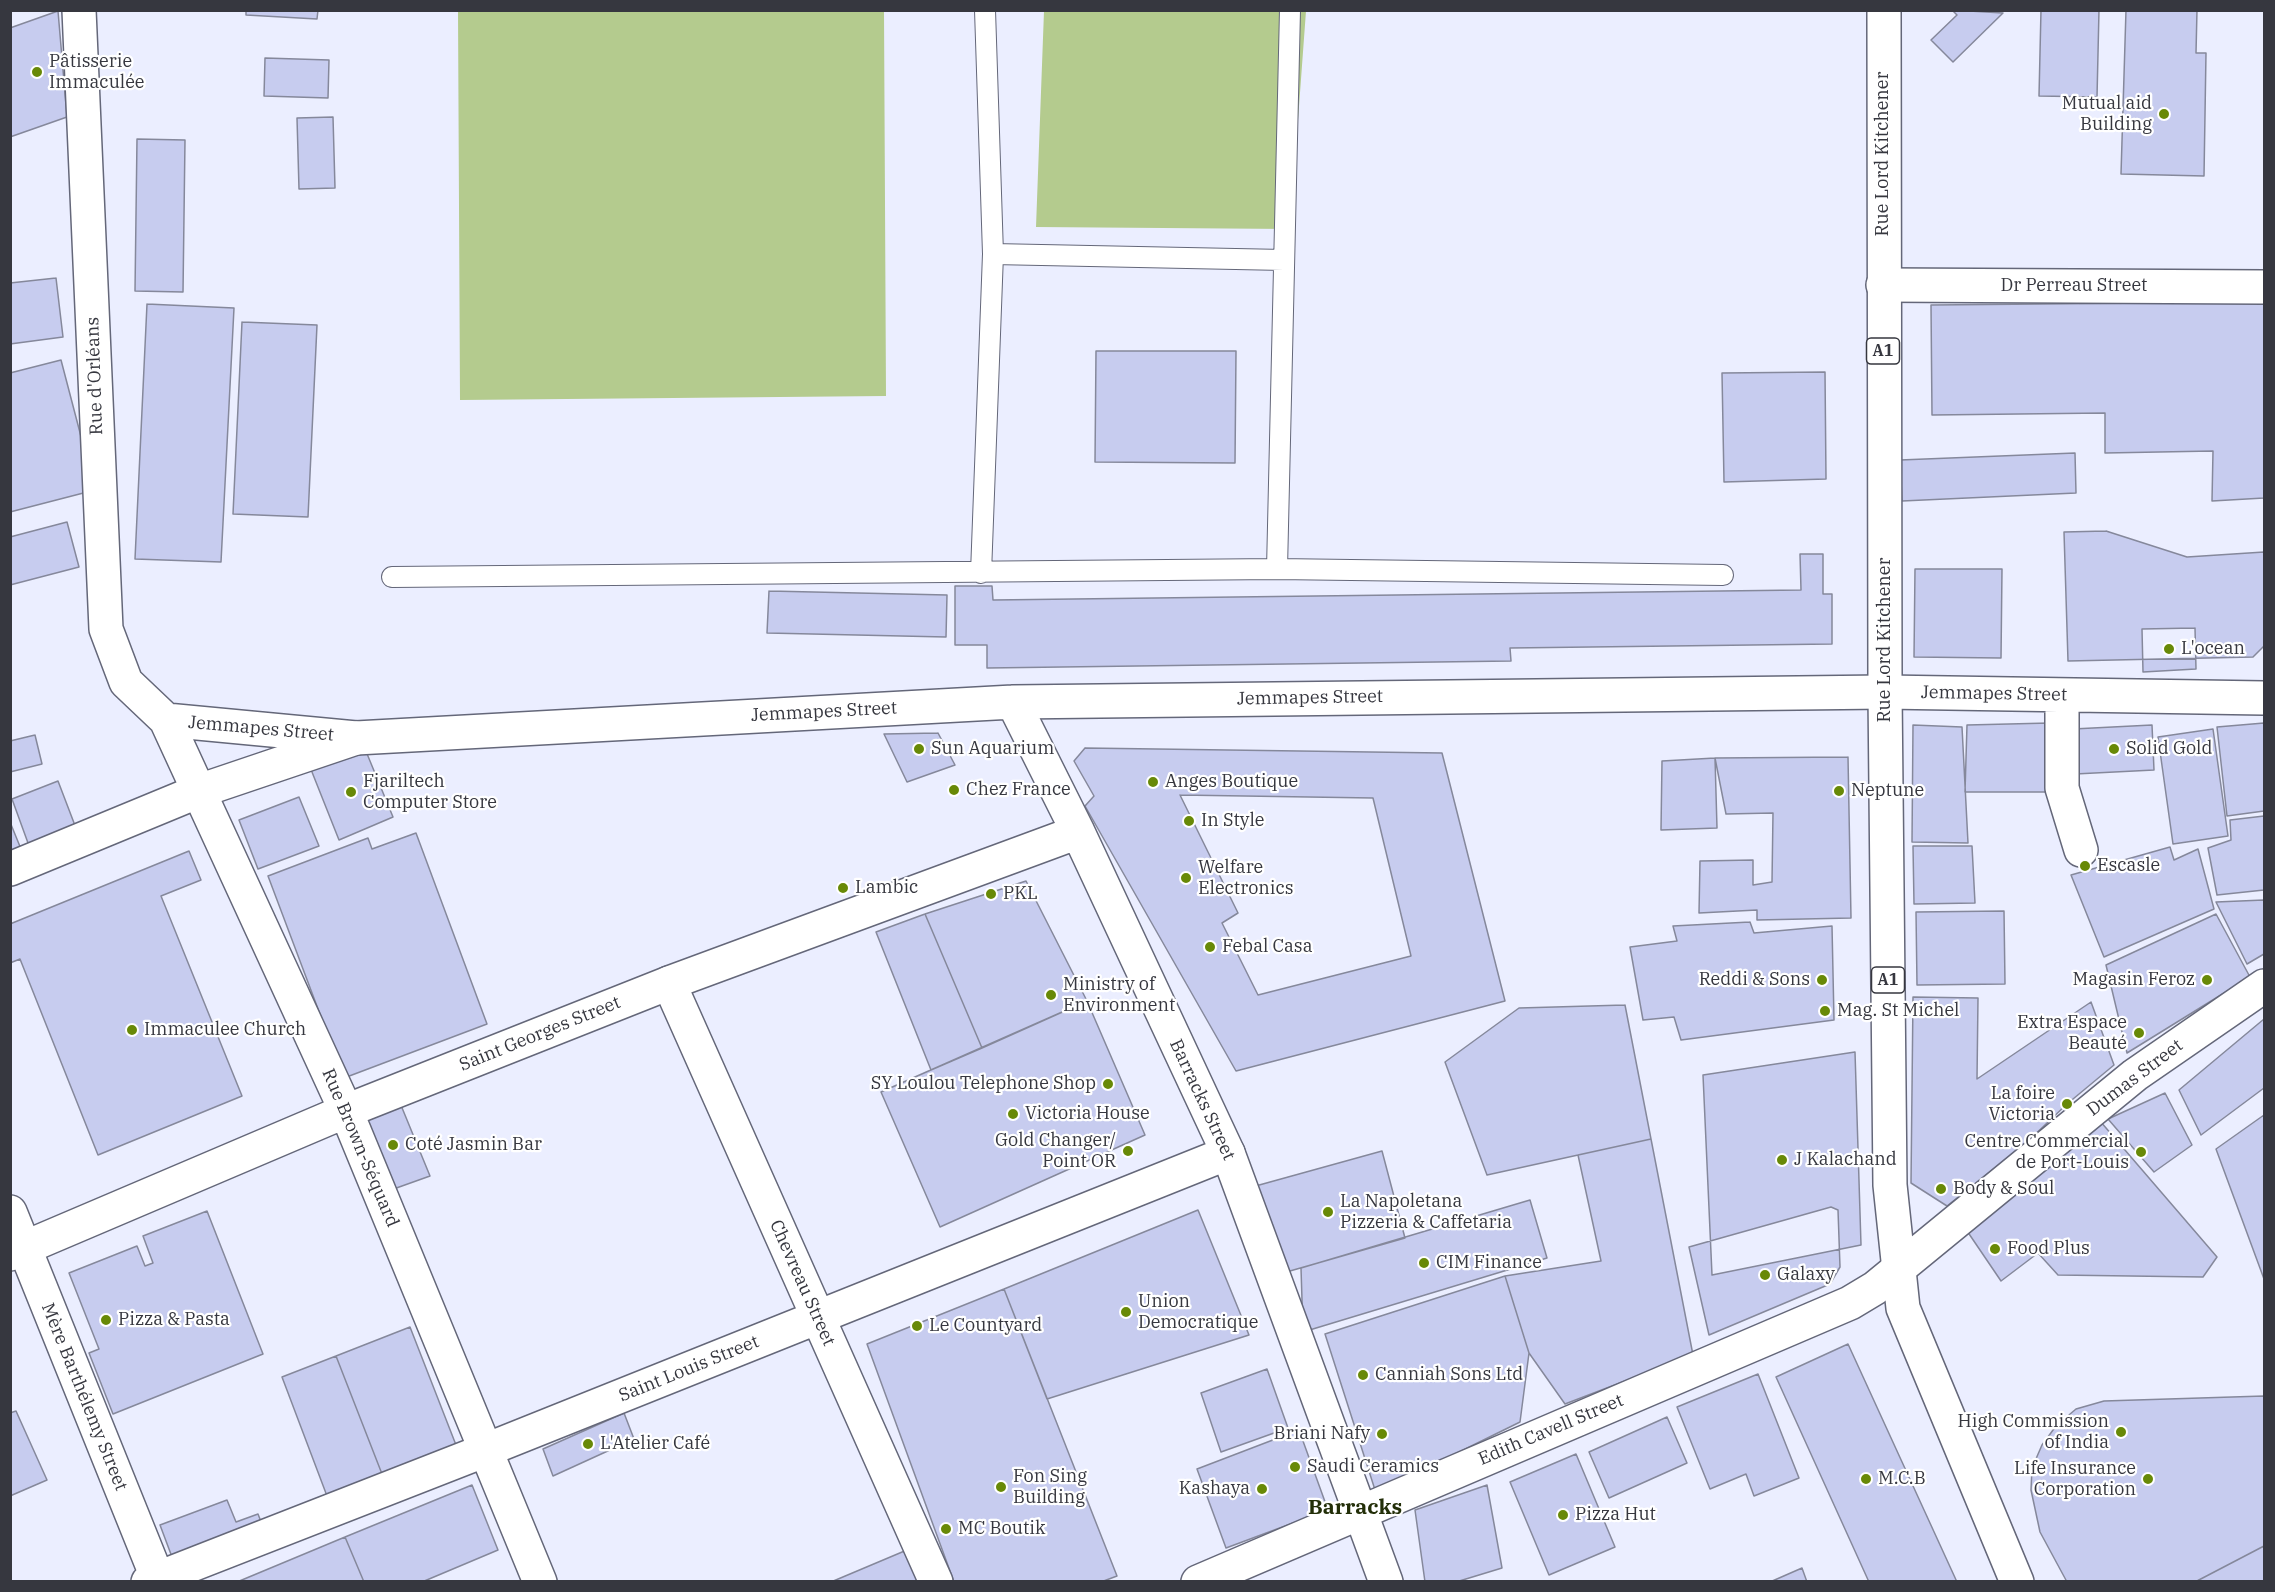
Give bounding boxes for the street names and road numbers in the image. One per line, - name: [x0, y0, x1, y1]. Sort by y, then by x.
- street label: Rue Lord Kitchener: [1872, 72, 1894, 236]
- street label: Dr Perreau Street: [2001, 275, 2147, 297]
- street label: Rue d'Orléans: [82, 317, 108, 435]
- road number: A1: [1866, 338, 1900, 364]
- street label: Rue Lord Kitchener: [1874, 558, 1896, 722]
- street label: Jemmapes Street: [1921, 682, 2067, 706]
- street label: Jemmapes Street: [1237, 686, 1383, 710]
- street label: Jemmapes Street: [750, 697, 898, 727]
- street label: Jemmapes Street: [187, 712, 335, 746]
- road number: A1: [1872, 967, 1904, 993]
- street label: Saint Georges Street: [456, 992, 624, 1076]
- street label: Dumas Street: [2083, 1035, 2187, 1121]
- street label: Barracks Street: [1165, 1036, 1239, 1164]
- street label: Rue Brown-Séquard: [317, 1065, 403, 1231]
- street label: Chevreau Street: [765, 1217, 839, 1349]
- street label: Mère Barthélemy Street: [36, 1300, 132, 1494]
- street label: Saint Louis Street: [616, 1331, 762, 1407]
- street label: Edith Cavell Street: [1475, 1390, 1627, 1470]

